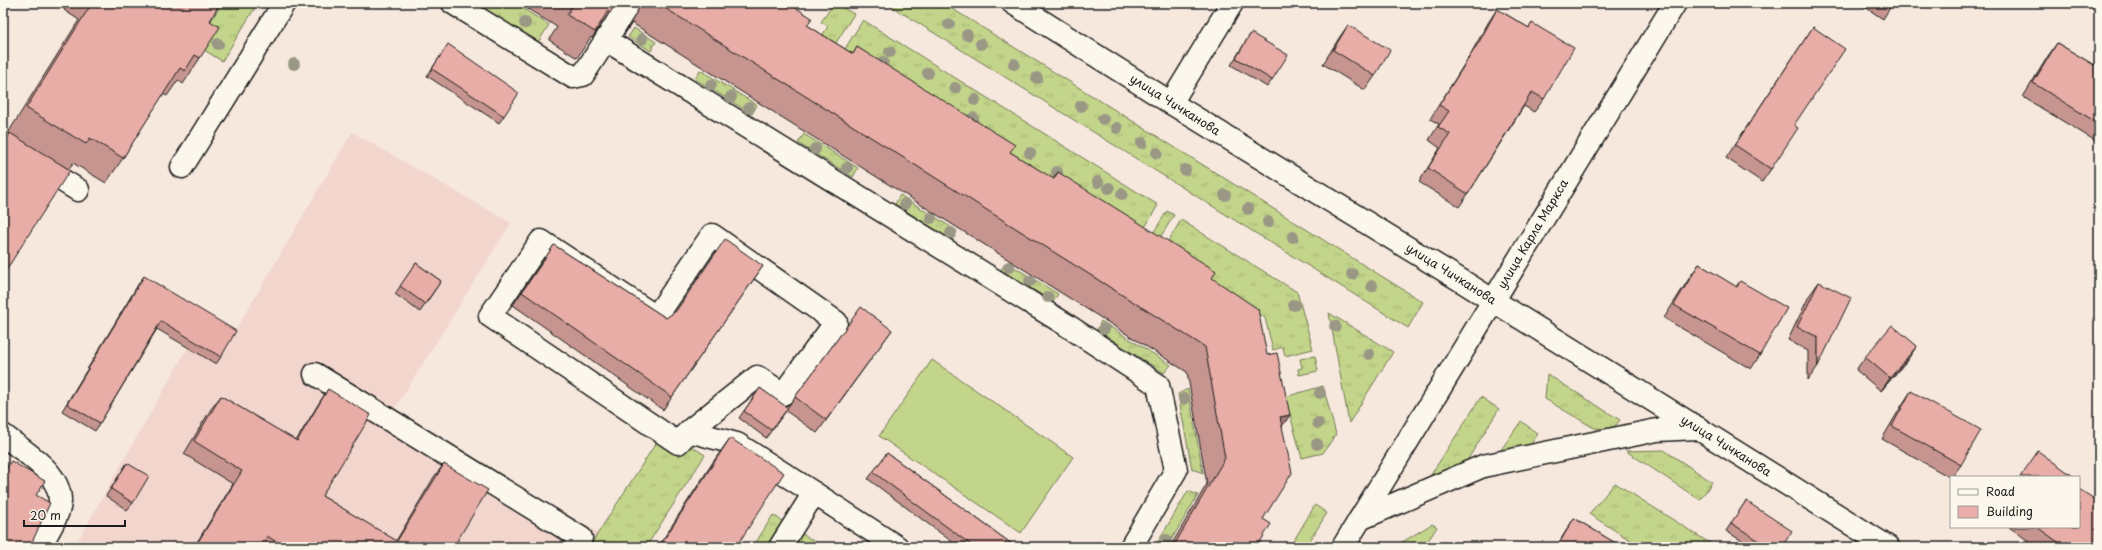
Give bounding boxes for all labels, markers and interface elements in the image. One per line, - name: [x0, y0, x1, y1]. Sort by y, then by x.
- street label: улица Чичканова: [1127, 69, 1225, 140]
- street label: улица Карла Маркса: [1492, 175, 1572, 292]
- street label: улица Чичканова: [1403, 238, 1501, 309]
- street label: улица Чичканова: [1678, 410, 1776, 481]
- legend: [1950, 476, 2080, 528]
- text: Road: [1986, 482, 2015, 500]
- scale bar: [24, 502, 125, 528]
- text: Building: [1986, 502, 2033, 520]
- text: 20 m: [30, 506, 61, 524]

